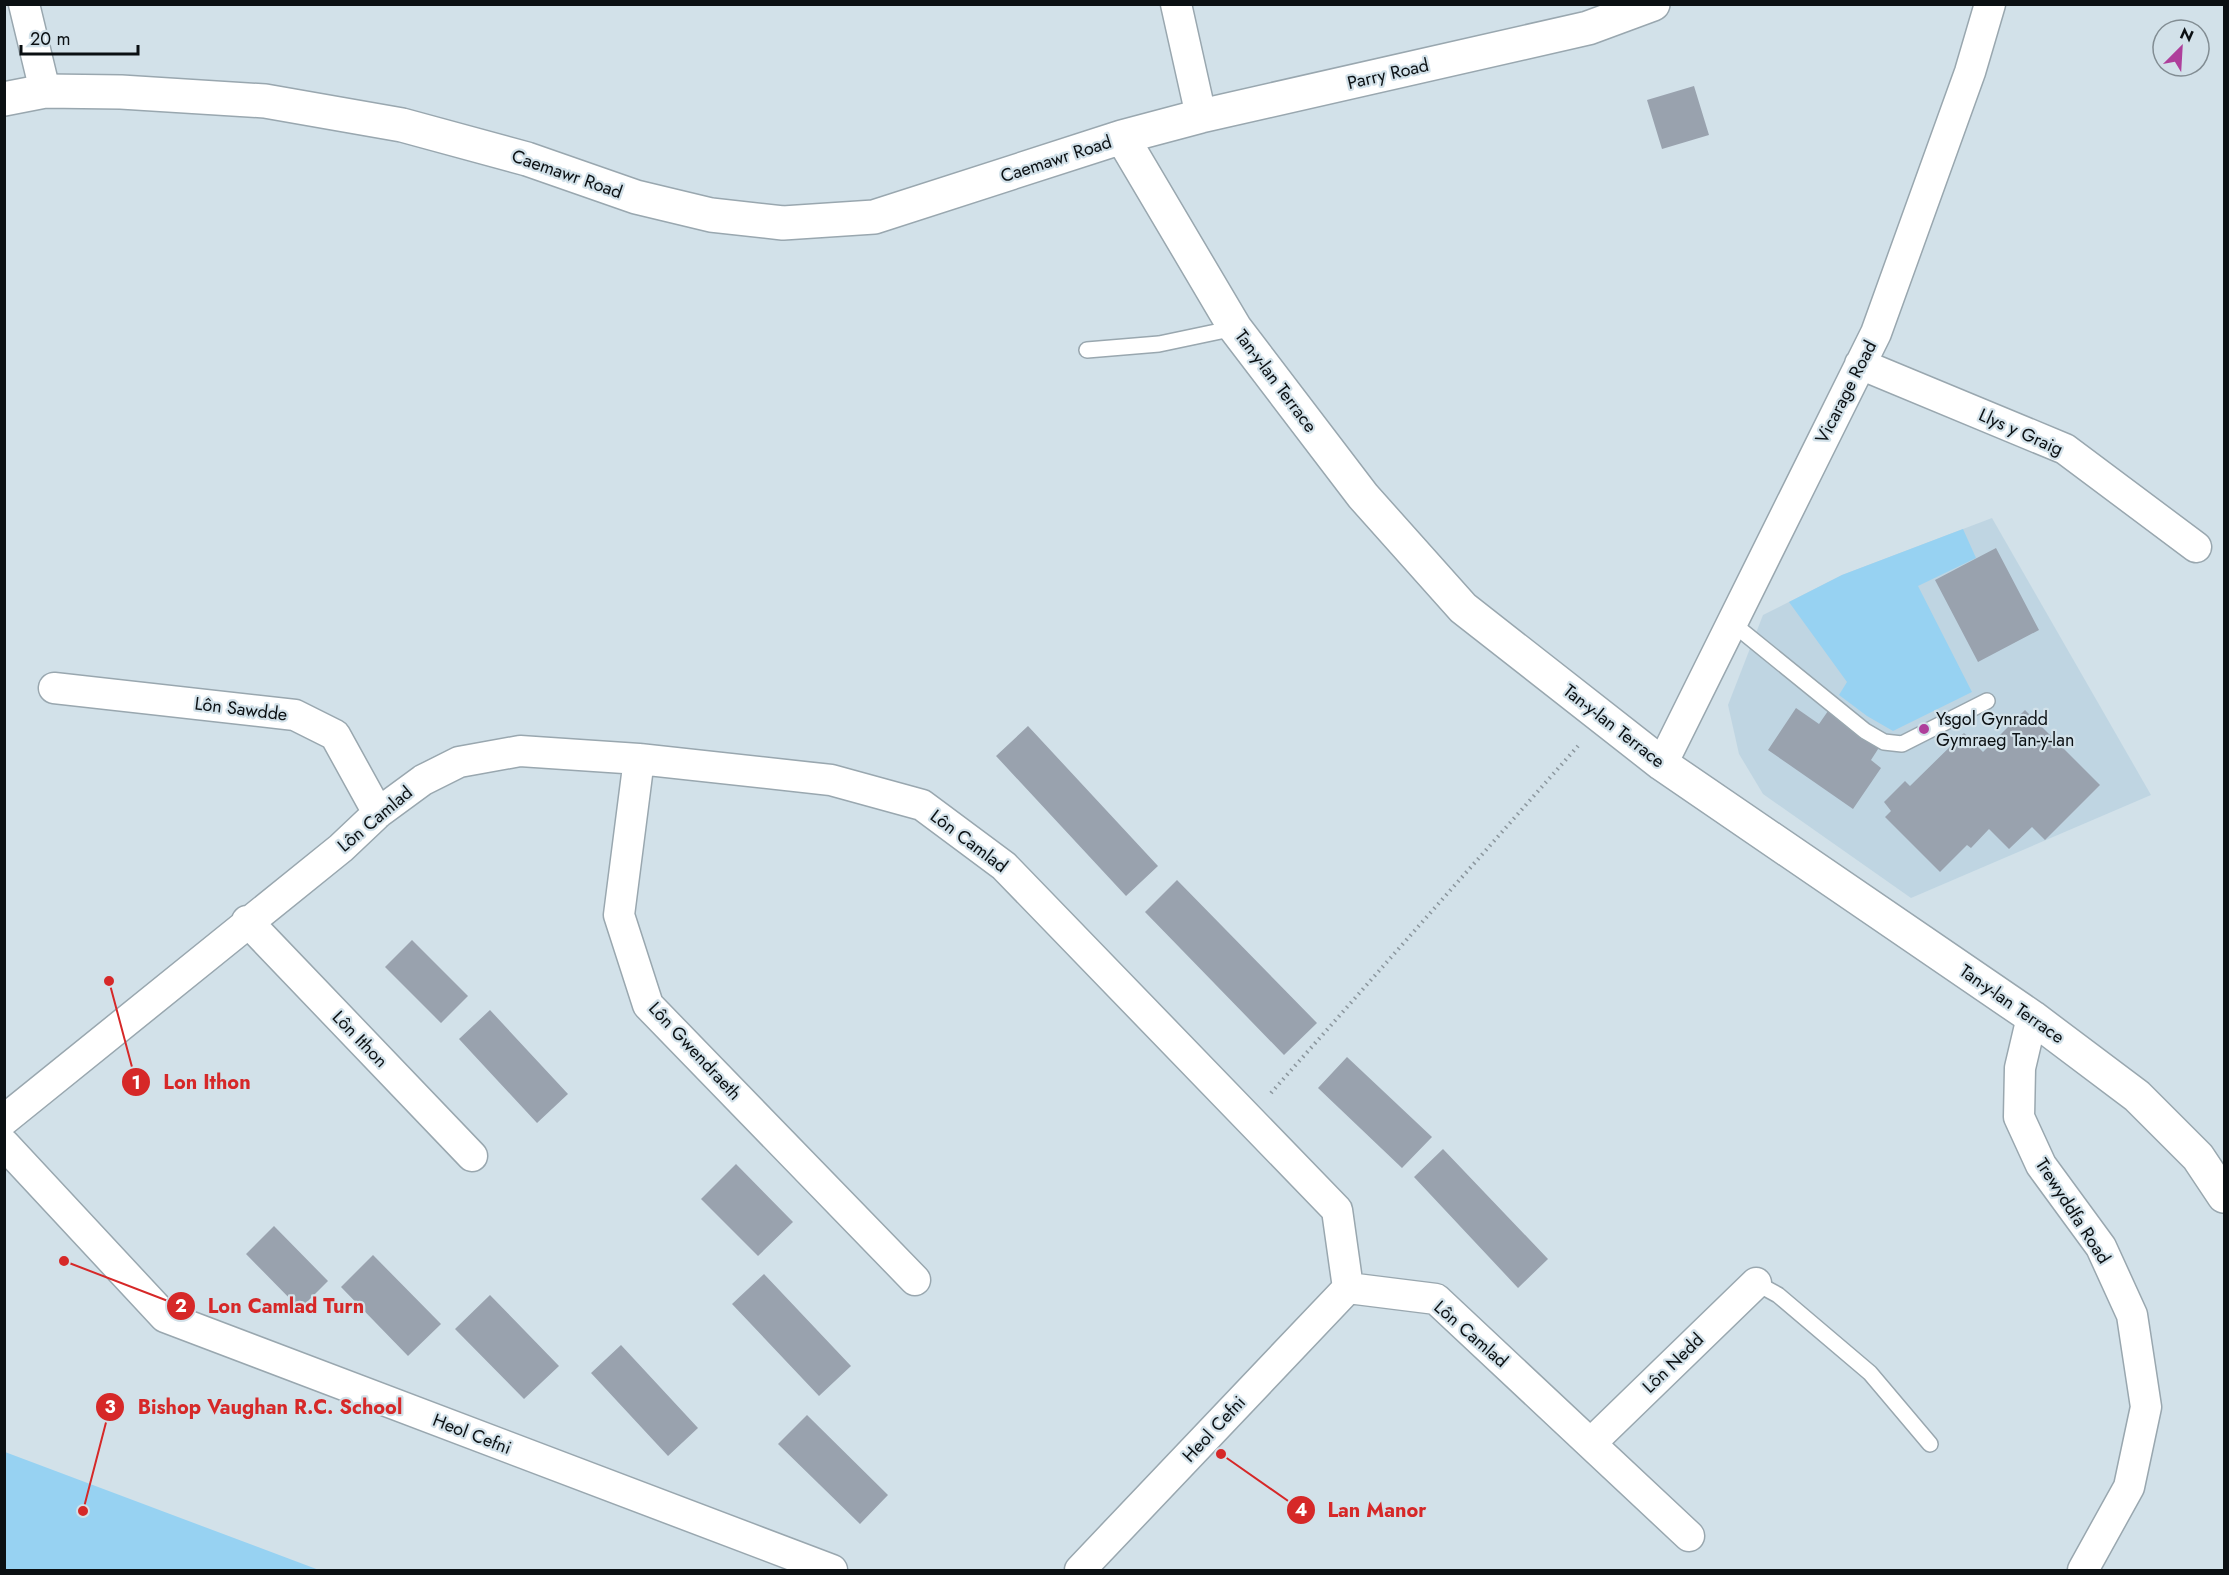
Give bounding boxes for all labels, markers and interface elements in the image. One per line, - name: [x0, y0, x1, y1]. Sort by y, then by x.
- scale bar: [21, 18, 138, 56]
- north arrow: [2151, 18, 2211, 78]
- text: N: [2176, 22, 2197, 48]
- text: 20 m: [30, 26, 70, 52]
- street label: Parry Road: [1345, 52, 1431, 96]
- street label: Caemawr Road: [997, 129, 1115, 189]
- street label: Caemawr Road: [508, 143, 626, 205]
- street label: Tan-y-lan Terrace: [1229, 324, 1323, 438]
- street label: Vicarage Road: [1809, 336, 1883, 448]
- street label: Llys y Graig: [1975, 402, 2067, 462]
- street label: Tan-y-lan Terrace: [1558, 678, 1670, 774]
- street label: Lôn Sawdde: [193, 690, 289, 728]
- place label: Ysgol Gynradd Gymraeg Tan-y-lan: [1936, 706, 2074, 753]
- marker: Ysgol Gynradd Gymraeg Tan-y-lan: [1917, 722, 1931, 736]
- street label: Lôn Camlad: [332, 780, 418, 858]
- street label: Lôn Camlad: [925, 803, 1013, 879]
- street label: Tan-y-lan Terrace: [1954, 958, 2070, 1050]
- street label: Lôn Gwendraeth: [643, 996, 747, 1106]
- street label: Lôn Ithon: [326, 1005, 394, 1073]
- callout: Lon Ithon: [121, 1063, 262, 1101]
- text: Lon Ithon: [163, 1068, 251, 1097]
- text: 1: [131, 1070, 141, 1096]
- street label: Trewyddfa Road: [2029, 1153, 2117, 1269]
- callout: Lon Camlad Turn: [166, 1287, 376, 1325]
- text: Lon Camlad Turn: [208, 1292, 364, 1321]
- text: 2: [175, 1293, 187, 1319]
- street label: Lôn Camlad: [1428, 1294, 1514, 1374]
- street label: Lôn Nedd: [1636, 1327, 1710, 1399]
- callout: Bishop Vaughan R.C. School: [95, 1388, 414, 1426]
- street label: Heol Cefni: [1176, 1390, 1252, 1468]
- text: Bishop Vaughan R.C. School: [138, 1393, 402, 1422]
- text: 3: [104, 1394, 116, 1420]
- street label: Heol Cefni: [429, 1407, 515, 1461]
- callout: Lan Manor: [1286, 1491, 1439, 1529]
- text: Lan Manor: [1328, 1496, 1427, 1525]
- text: 4: [1295, 1497, 1307, 1523]

